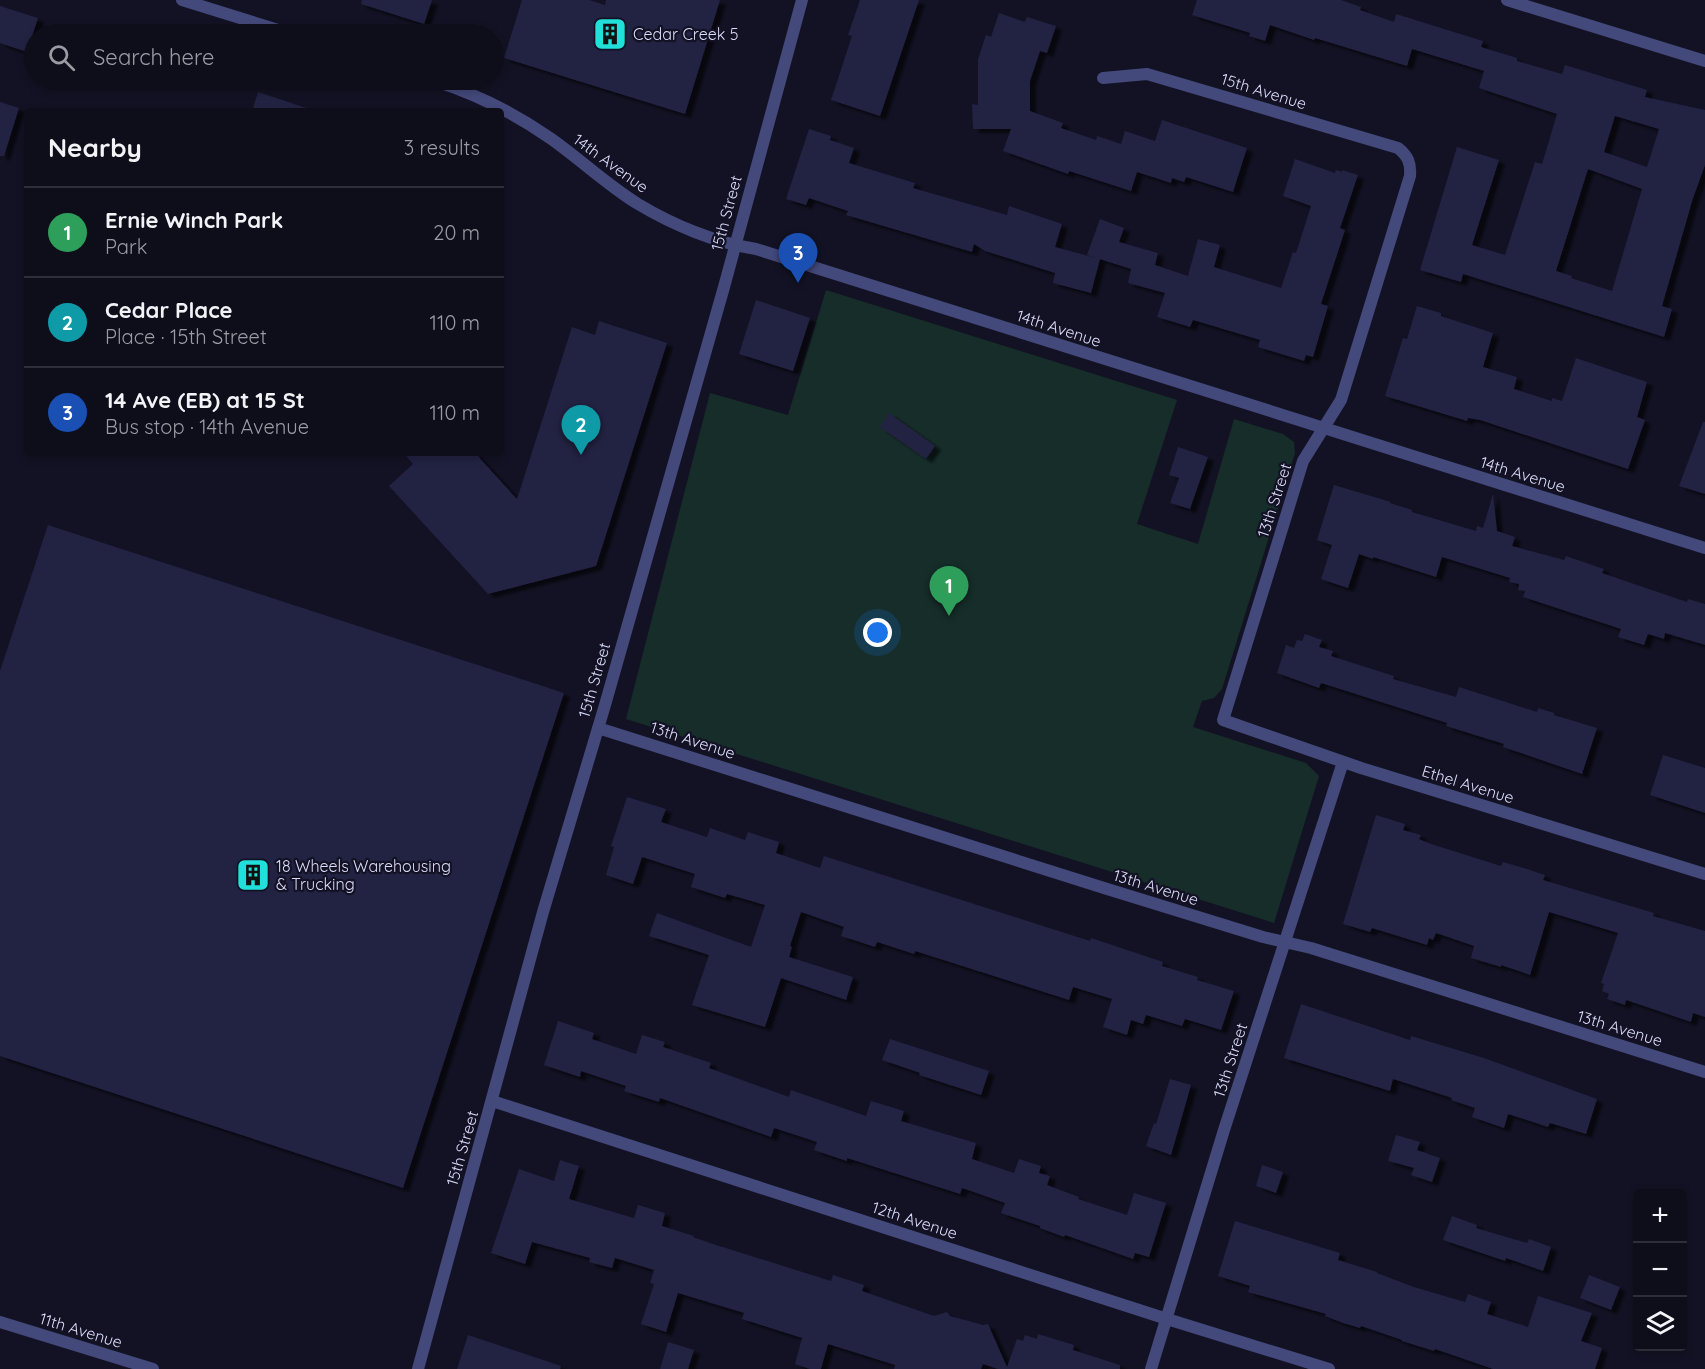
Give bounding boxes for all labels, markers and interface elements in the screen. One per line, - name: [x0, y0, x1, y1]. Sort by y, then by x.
- building icon: Cedar Creek 5: [592, 16, 628, 52]
- search box: [24, 24, 504, 90]
- place label: Cedar Creek 5: [633, 24, 738, 44]
- icon: search: [45, 41, 78, 74]
- text: Search here: [93, 43, 214, 71]
- street label: 15th Avenue: [1219, 69, 1309, 113]
- street label: 14th Avenue: [570, 129, 652, 197]
- text: Nearby: [48, 131, 142, 164]
- text: 3 results: [404, 135, 480, 160]
- street label: 15th Street: [706, 173, 746, 253]
- text: Ernie Winch Park: [105, 206, 283, 234]
- text: 1: [64, 220, 71, 245]
- text: 20 m: [433, 220, 480, 245]
- text: Park: [105, 234, 147, 259]
- pin: 3: [778, 234, 818, 283]
- text: Cedar Place: [105, 296, 233, 324]
- street label: 14th Avenue: [1014, 305, 1104, 351]
- text: 2: [62, 310, 73, 335]
- text: 110 m: [430, 310, 480, 335]
- text: Place · 15th Street: [105, 324, 267, 349]
- text: 14 Ave (EB) at 15 St: [105, 386, 305, 414]
- text: 3: [62, 400, 73, 425]
- text: 110 m: [430, 400, 480, 425]
- pin: 2: [562, 406, 600, 455]
- text: Bus stop · 14th Avenue: [105, 414, 309, 439]
- street label: 14th Avenue: [1478, 452, 1568, 496]
- street label: 13th Street: [1253, 460, 1295, 540]
- pin: 1: [930, 566, 968, 616]
- your location: [863, 618, 892, 647]
- street label: 15th Street: [574, 640, 614, 720]
- street label: 13th Avenue: [648, 717, 738, 763]
- street label: Ethel Avenue: [1419, 760, 1517, 808]
- place label: 18 Wheels Warehousing & Trucking: [276, 856, 451, 894]
- building icon: 18 Wheels Warehousing & Trucking: [235, 857, 271, 893]
- street label: 13th Avenue: [1111, 865, 1201, 909]
- street label: 13th Avenue: [1575, 1006, 1665, 1050]
- street label: 13th Street: [1209, 1020, 1251, 1100]
- street label: 15th Street: [442, 1108, 482, 1188]
- map controls: [1633, 1189, 1687, 1351]
- button: +: [1633, 1189, 1687, 1243]
- street label: 12th Avenue: [870, 1197, 960, 1243]
- button: −: [1633, 1243, 1687, 1297]
- button: layers: [1633, 1297, 1687, 1351]
- street label: 11th Avenue: [37, 1308, 125, 1352]

